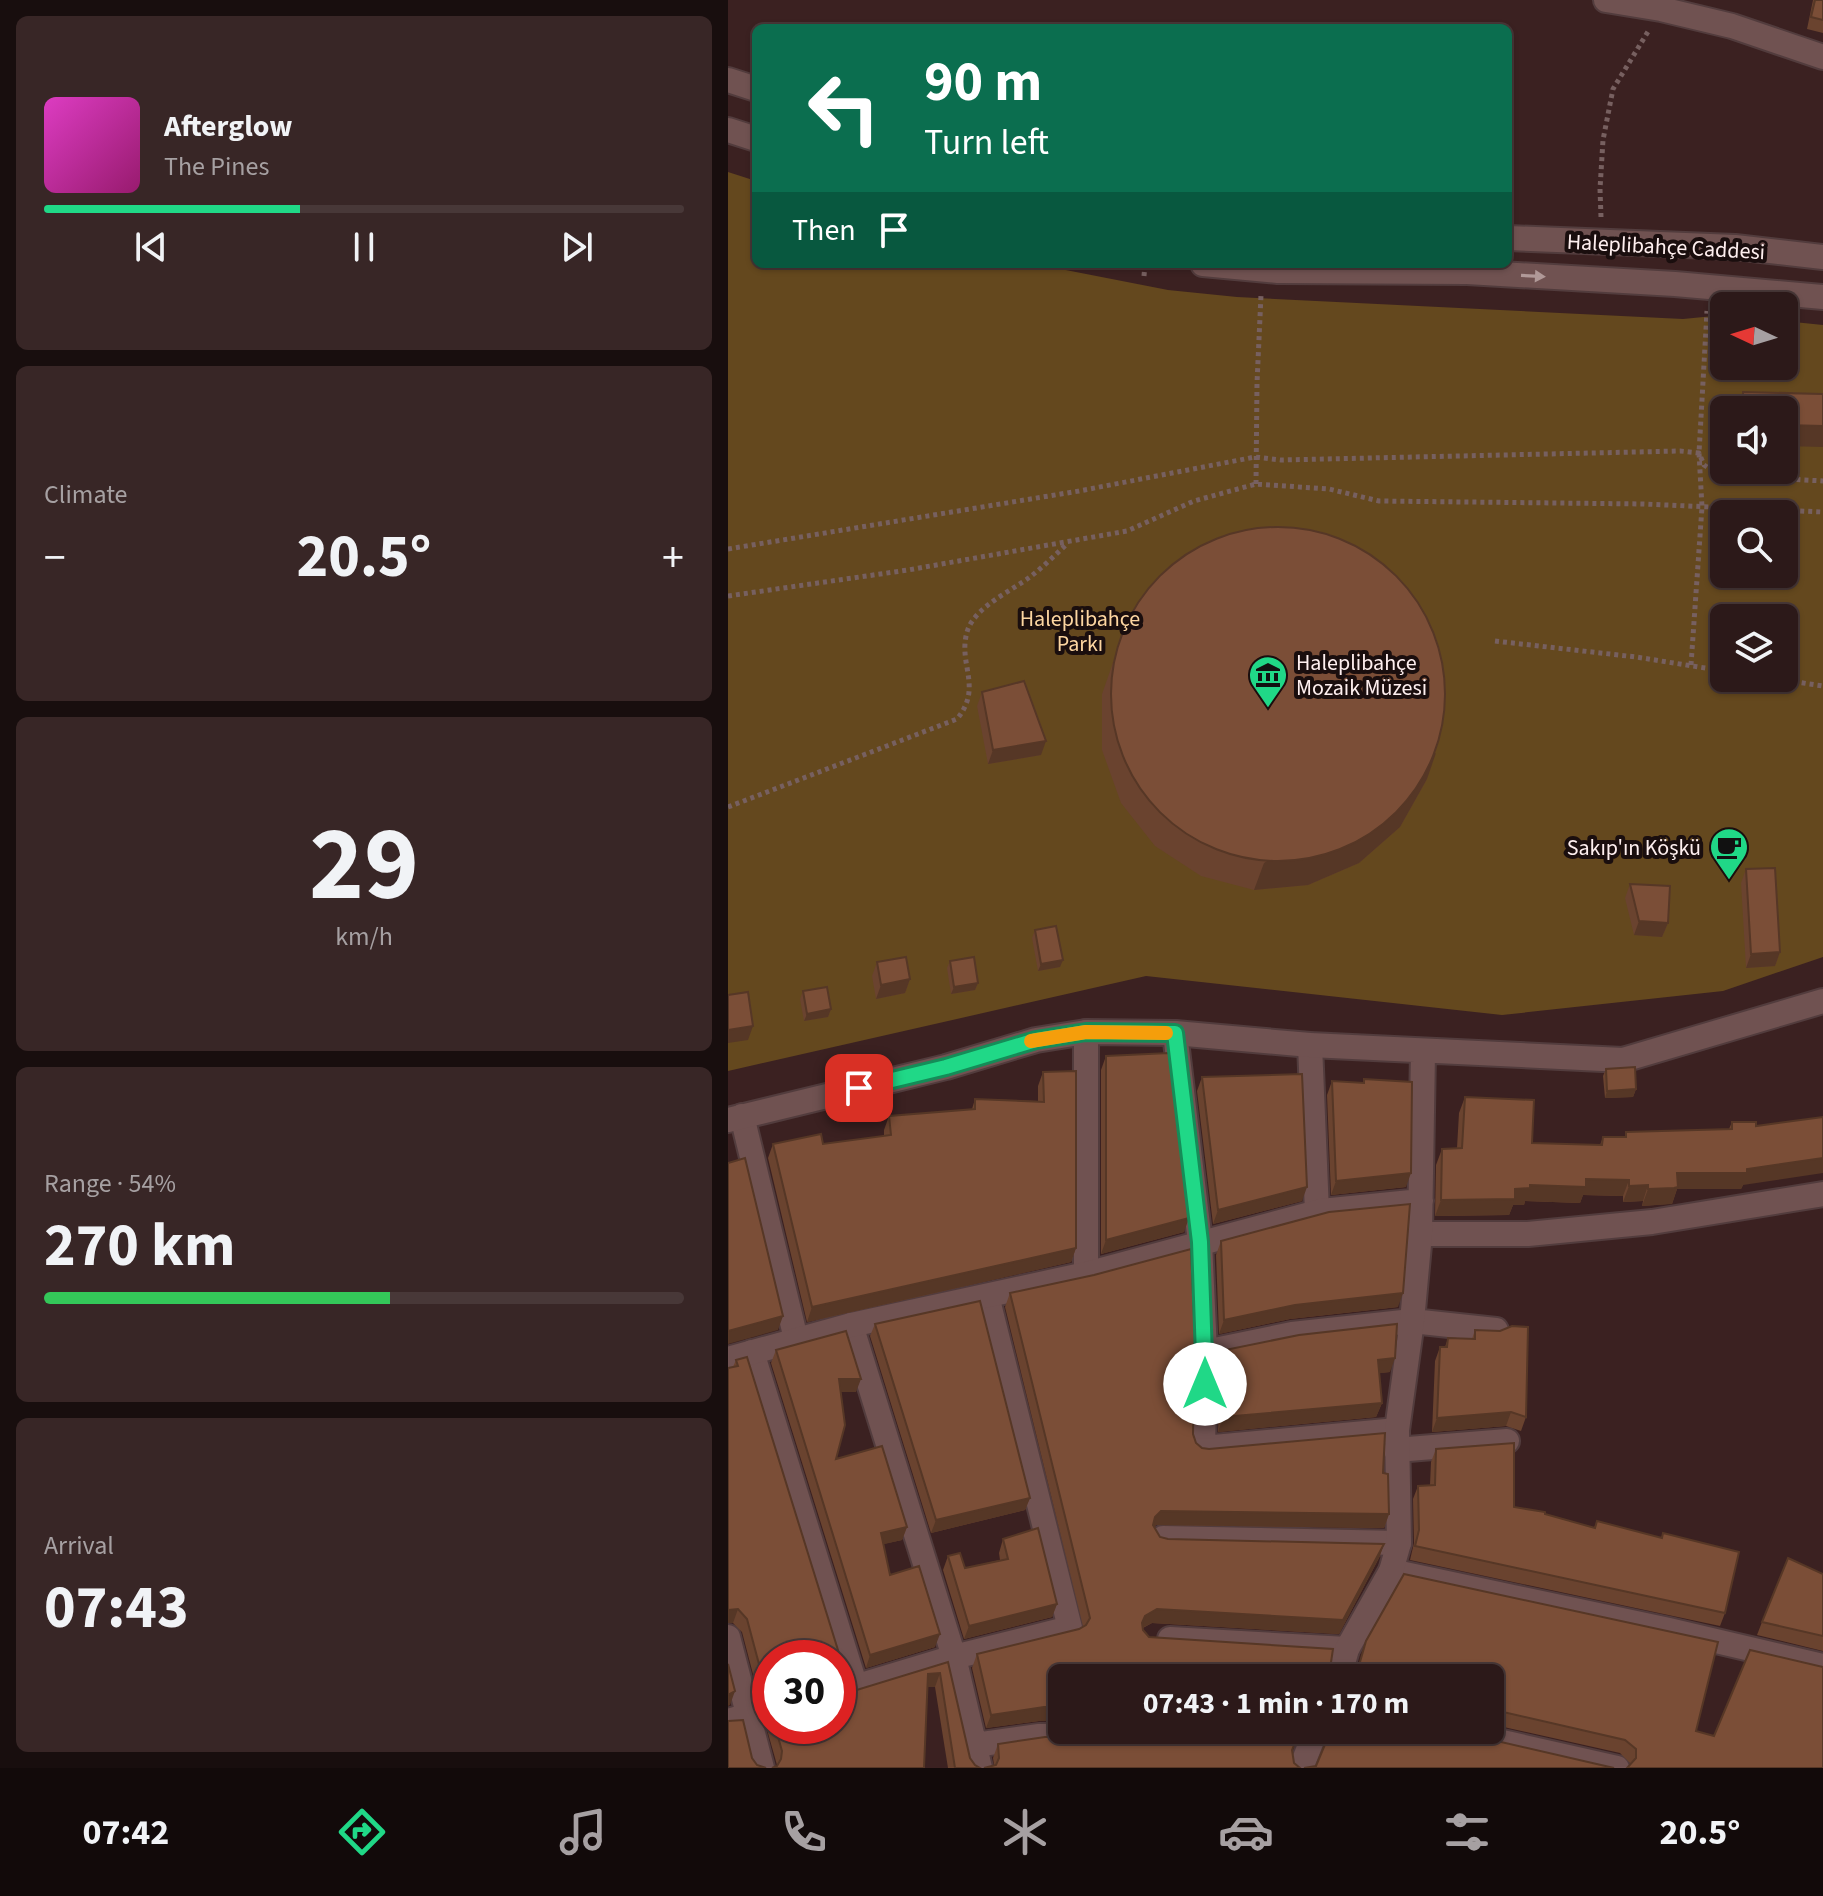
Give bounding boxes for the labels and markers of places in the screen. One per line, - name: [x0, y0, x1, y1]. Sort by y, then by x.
- place label: Haleplibahçe Mozaik Müzesi: [1296, 647, 1427, 704]
- museum icon: Haleplibahçe Mozaik Müzesi: [1247, 654, 1289, 709]
- cafe icon: Sakıp'ın Köşkü: [1708, 826, 1750, 881]
- place label: Sakıp'ın Köşkü: [1567, 832, 1701, 864]
- pin: [825, 1054, 893, 1122]

